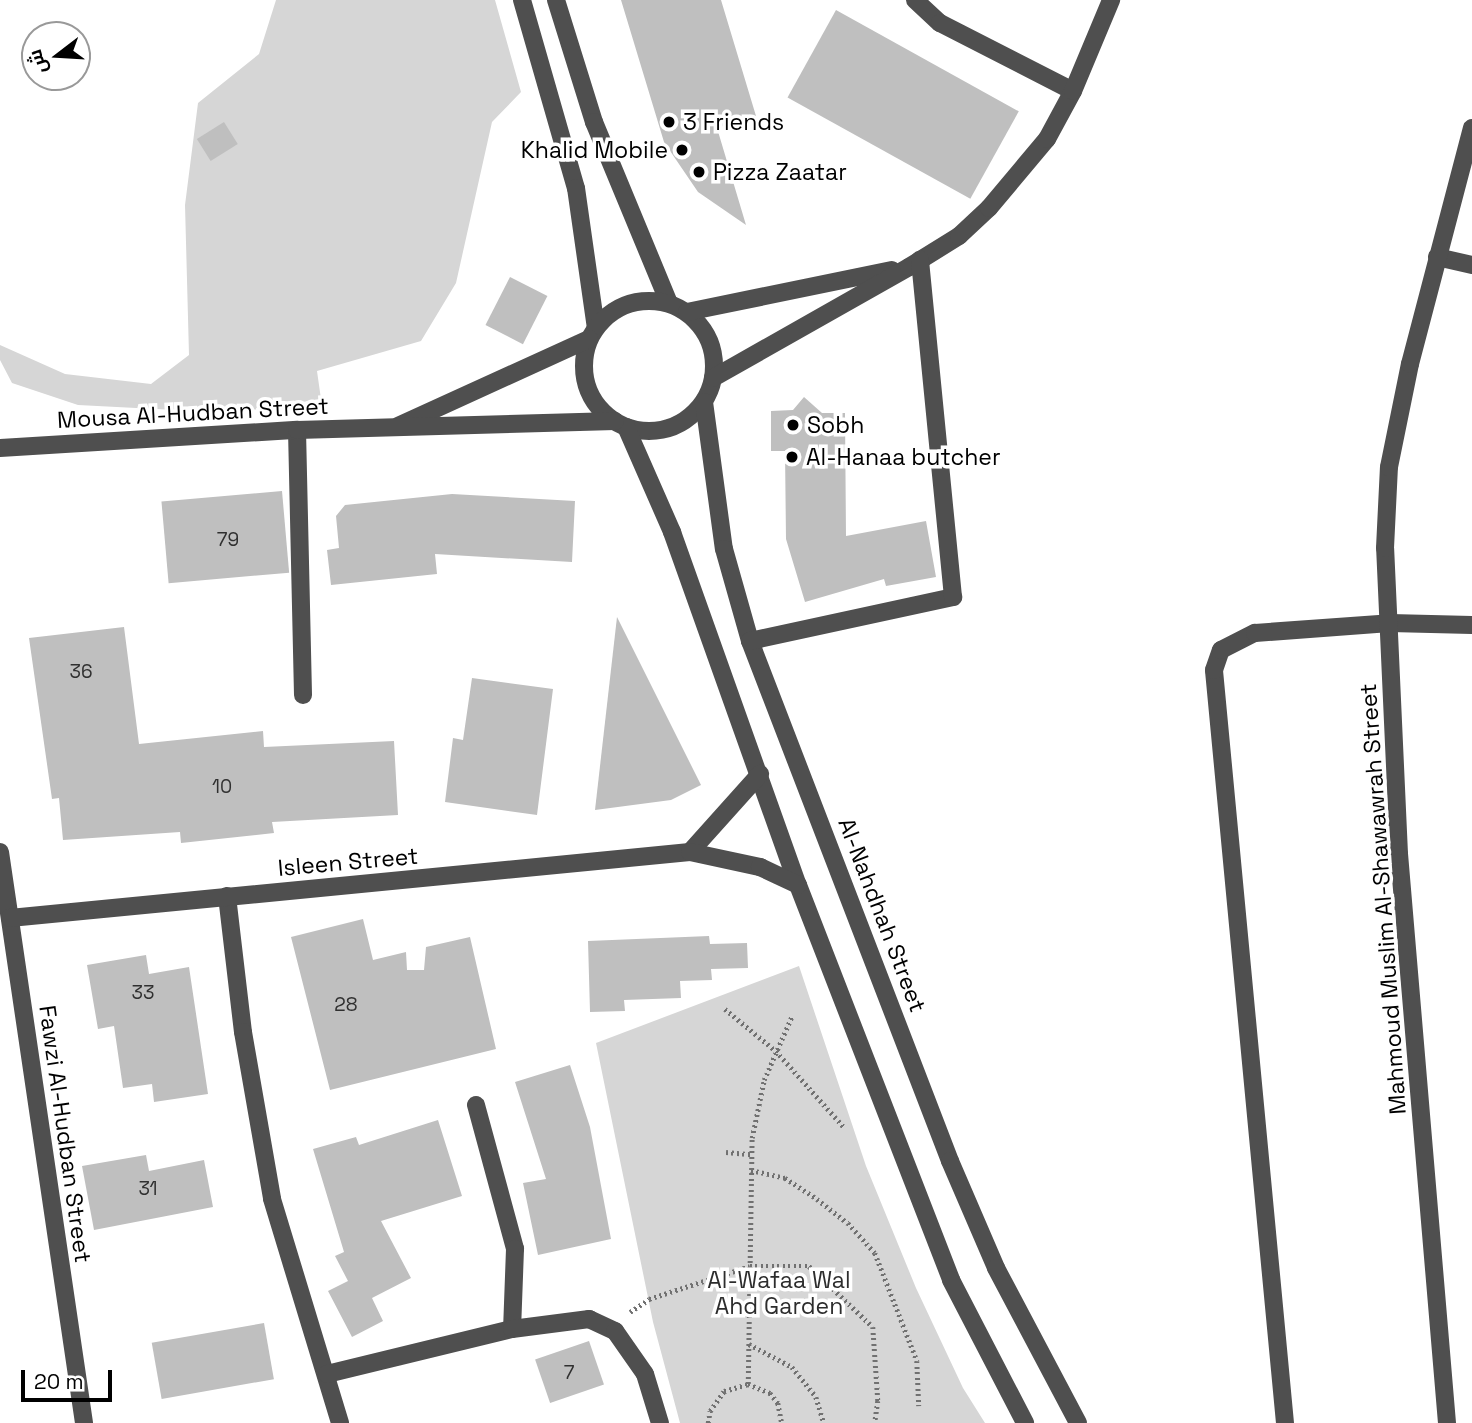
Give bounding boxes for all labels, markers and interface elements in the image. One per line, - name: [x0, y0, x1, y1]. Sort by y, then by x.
- north arrow: [21, 21, 91, 91]
- text: ش: [22, 46, 53, 77]
- place label: 3 Friends: [683, 108, 784, 136]
- marker: 3 Friends: [661, 114, 677, 130]
- place label: Khalid Mobile: [521, 136, 668, 164]
- marker: Khalid Mobile: [674, 142, 690, 158]
- place label: Pizza Zaatar: [713, 158, 847, 186]
- marker: Pizza Zaatar: [691, 164, 707, 180]
- street label: Mousa Al-Hudban Street: [56, 392, 330, 434]
- place label: Sobh: [807, 411, 864, 439]
- marker: Sobh: [785, 417, 801, 433]
- place label: Al-Hanaa butcher: [806, 443, 1001, 471]
- marker: Al-Hanaa butcher: [784, 449, 800, 465]
- house number: 79: [217, 529, 239, 551]
- house number: 36: [69, 661, 93, 683]
- street label: Mahmoud Muslim Al-Shawawrah Street: [1354, 682, 1412, 1116]
- house number: 10: [212, 776, 232, 798]
- street label: Al-Nahdhah Street: [832, 814, 932, 1016]
- street label: Isleen Street: [277, 842, 419, 882]
- house number: 33: [132, 982, 154, 1004]
- house number: 28: [334, 994, 358, 1016]
- street label: Fawzi Al-Hudban Street: [33, 1003, 97, 1265]
- house number: 31: [138, 1178, 158, 1200]
- park label: Al-Wafaa Wal Ahd Garden: [707, 1266, 851, 1320]
- scale bar: [24, 1356, 116, 1400]
- house number: 7: [564, 1362, 574, 1384]
- text: 20 m: [34, 1368, 84, 1395]

